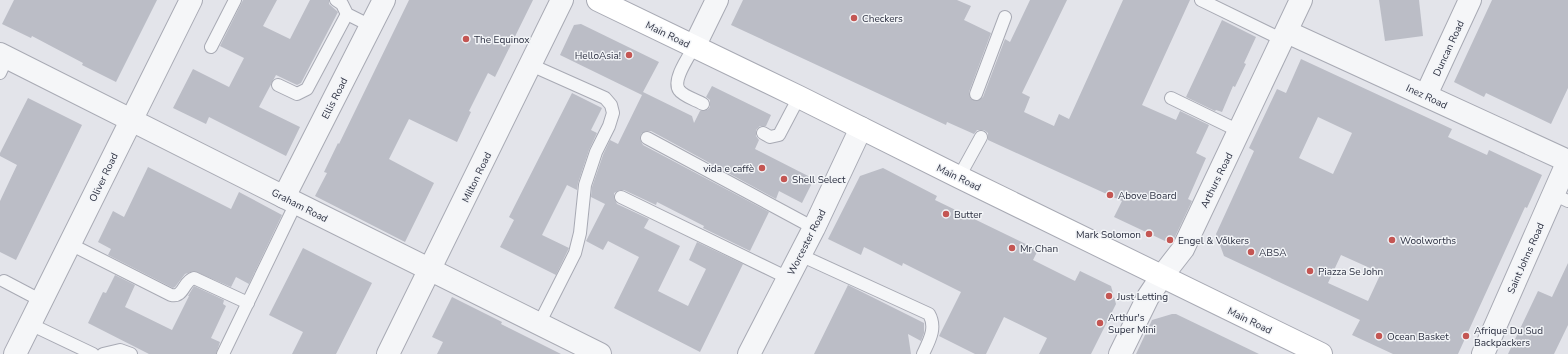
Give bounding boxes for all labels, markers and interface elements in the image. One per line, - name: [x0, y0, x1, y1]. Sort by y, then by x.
- place label: Checkers: [862, 12, 903, 26]
- marker: Checkers: [849, 13, 859, 23]
- street label: Main Road: [643, 18, 692, 52]
- street label: Duncan Road: [1430, 18, 1468, 79]
- place label: The Equinox: [474, 33, 530, 47]
- marker: The Equinox: [461, 34, 471, 44]
- place label: HelloAsia!: [575, 49, 621, 63]
- marker: HelloAsia!: [624, 50, 634, 60]
- street label: Ellis Road: [319, 75, 351, 122]
- street label: Inez Road: [1404, 81, 1450, 113]
- street label: Milton Road: [459, 150, 495, 205]
- street label: Arthurs Road: [1197, 150, 1236, 211]
- street label: Oliver Road: [86, 151, 122, 204]
- street label: Main Road: [934, 161, 983, 195]
- place label: vida e caffè: [703, 162, 754, 176]
- marker: vida e caffè: [757, 163, 767, 173]
- place label: Shell Select: [792, 173, 846, 187]
- marker: Shell Select: [779, 174, 789, 184]
- street label: Graham Road: [269, 186, 330, 226]
- place label: Above Board: [1118, 189, 1177, 203]
- marker: Above Board: [1105, 190, 1115, 200]
- street label: Worcester Road: [784, 207, 830, 278]
- place label: Butter: [954, 208, 983, 222]
- marker: Butter: [941, 209, 951, 219]
- street label: Saint Johns Road: [1504, 221, 1548, 296]
- place label: Mark Solomon: [1076, 228, 1141, 242]
- marker: Mark Solomon: [1144, 229, 1154, 239]
- place label: Engel & Vőlkers: [1178, 234, 1249, 248]
- place label: Woolworths: [1400, 234, 1456, 248]
- marker: Engel & Vőlkers: [1165, 235, 1175, 245]
- marker: Woolworths: [1387, 235, 1397, 245]
- place label: Mr Chan: [1020, 242, 1058, 256]
- marker: Mr Chan: [1007, 243, 1017, 253]
- place label: ABSA: [1259, 246, 1287, 260]
- marker: ABSA: [1246, 247, 1256, 257]
- place label: Piazza Se John: [1318, 265, 1383, 279]
- marker: Piazza Se John: [1305, 266, 1315, 276]
- place label: Just Letting: [1116, 290, 1168, 304]
- marker: Just Letting: [1104, 291, 1114, 301]
- street label: Main Road: [1225, 304, 1274, 338]
- place label: Arthur's Super Mini: [1108, 311, 1156, 337]
- marker: Arthur's Super Mini: [1095, 318, 1105, 328]
- place label: Afrique Du Sud Backpackers: [1474, 324, 1543, 350]
- place label: Ocean Basket: [1387, 330, 1449, 344]
- marker: Ocean Basket: [1374, 331, 1384, 341]
- marker: Afrique Du Sud Backpackers: [1461, 331, 1471, 341]

